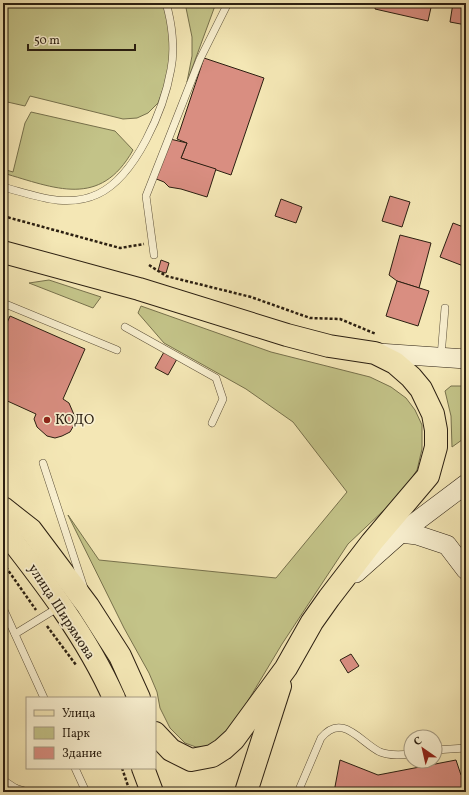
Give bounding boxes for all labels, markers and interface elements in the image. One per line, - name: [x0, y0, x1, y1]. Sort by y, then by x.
- scale bar: [28, 26, 135, 52]
- text: 50 m: [34, 33, 60, 49]
- place label: КОДО: [55, 411, 94, 430]
- marker: КОДО: [42, 415, 52, 425]
- street label: улица Ширямова: [23, 560, 99, 664]
- legend: [26, 697, 156, 769]
- text: Улица: [62, 706, 95, 722]
- text: Парк: [62, 726, 90, 742]
- north arrow: [403, 729, 443, 769]
- text: С: [411, 734, 425, 750]
- text: Здание: [62, 746, 102, 762]

